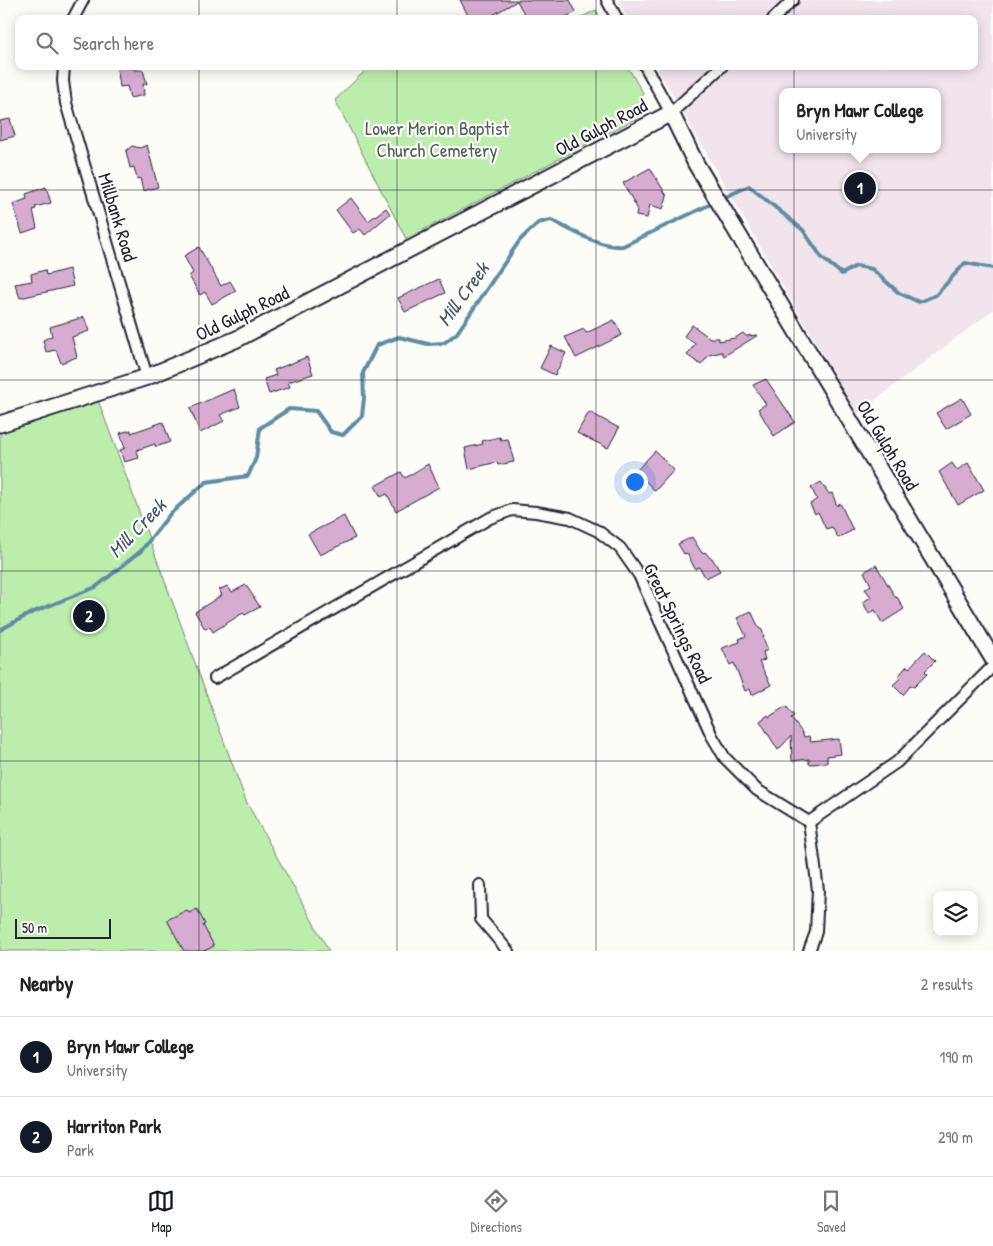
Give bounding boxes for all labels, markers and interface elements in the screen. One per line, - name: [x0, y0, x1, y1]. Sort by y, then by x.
- search box: [15, 15, 978, 70]
- icon: search: [33, 29, 61, 57]
- text: Search here: [73, 30, 154, 56]
- popup: [779, 88, 941, 153]
- street label: Old Gulph Road: [550, 92, 652, 162]
- text: Bryn Mawr College: [796, 97, 924, 123]
- park label: Lower Merion Baptist Church Cemetery: [365, 115, 509, 163]
- text: University: [796, 123, 857, 145]
- pin: 1: [844, 169, 876, 207]
- street label: Millbank Road: [92, 170, 144, 265]
- water label: Mill Creek: [430, 255, 496, 331]
- street label: Old Gulph Road: [191, 279, 294, 347]
- street label: Old Gulph Road: [851, 395, 925, 495]
- your location: [622, 469, 648, 495]
- water label: Mill Creek: [102, 491, 173, 563]
- street label: Great Springs Road: [638, 559, 719, 688]
- pin: 2: [73, 597, 105, 635]
- map controls: [933, 891, 978, 936]
- button: layers: [933, 891, 978, 936]
- scale bar: [15, 916, 111, 939]
- text: 50 m: [22, 918, 47, 937]
- text: Nearby: [20, 969, 73, 998]
- text: 2 results: [921, 973, 973, 995]
- text: Bryn Mawr College: [67, 1033, 194, 1059]
- text: 1: [33, 1046, 39, 1068]
- text: 190 m: [940, 1046, 973, 1068]
- text: University: [67, 1059, 128, 1081]
- text: Harriton Park: [67, 1113, 161, 1139]
- text: 2: [32, 1126, 40, 1148]
- text: 290 m: [938, 1126, 973, 1148]
- text: Park: [67, 1139, 94, 1161]
- tab: Map: [147, 1187, 175, 1236]
- tab: Directions: [470, 1187, 522, 1236]
- tab: Saved: [817, 1187, 846, 1236]

